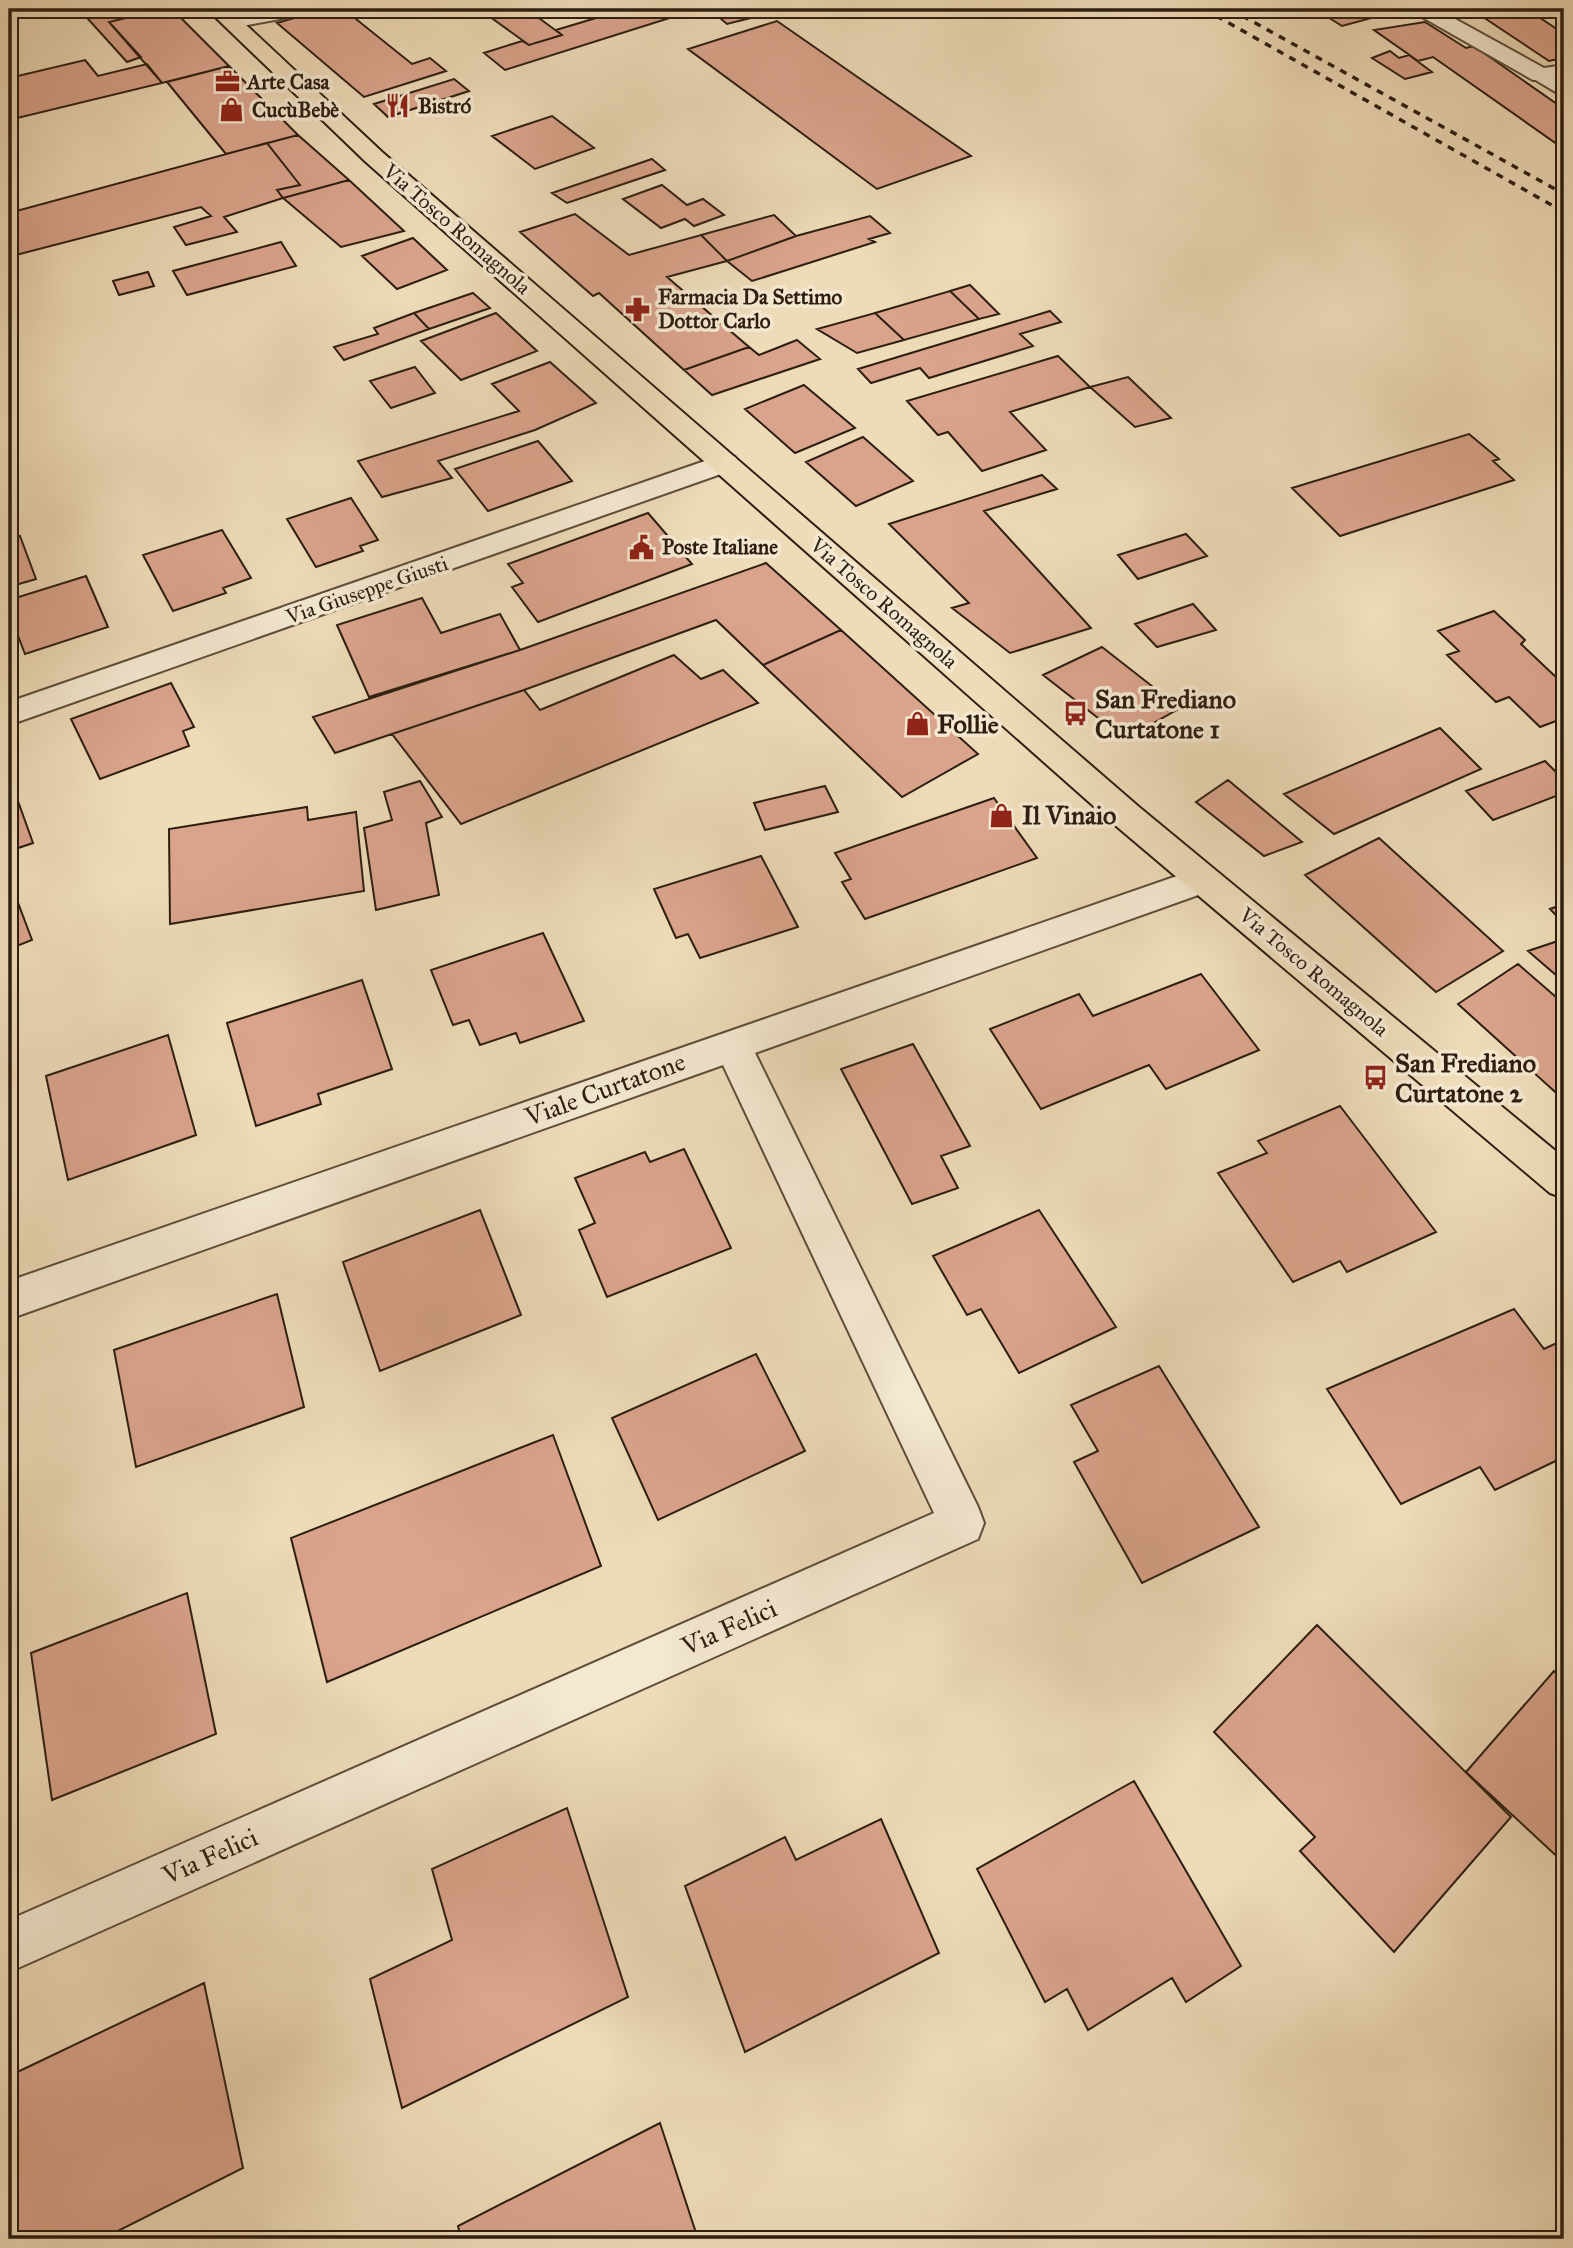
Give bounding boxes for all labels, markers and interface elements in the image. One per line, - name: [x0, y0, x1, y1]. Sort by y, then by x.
- office icon: Arte Casa: [213, 68, 241, 96]
- place label: Arte Casa: [245, 69, 331, 95]
- restaurant icon: Bistró: [384, 92, 412, 120]
- place label: Bistró: [418, 93, 471, 119]
- shop icon: CucùBebè: [218, 96, 246, 124]
- place label: CucùBebè: [252, 97, 339, 123]
- street label: Via Tosco Romagnola: [377, 157, 536, 300]
- place label: Farmacia Da Settimo Dottor Carlo: [658, 284, 843, 334]
- pharmacy icon: Farmacia Da Settimo Dottor Carlo: [624, 295, 652, 323]
- street label: Via Tosco Romagnola: [804, 531, 963, 674]
- public building icon: Poste Italiane: [628, 533, 656, 561]
- place label: Poste Italiane: [662, 534, 778, 560]
- street label: Via Giuseppe Giusti: [282, 550, 452, 630]
- place label: San Frediano Curtatone 1: [1095, 683, 1236, 745]
- bus stop icon: San Frediano Curtatone 1: [1061, 700, 1089, 728]
- place label: Follie: [937, 708, 999, 740]
- shop icon: Follie: [903, 710, 931, 738]
- place label: Il Vinaio: [1022, 799, 1116, 831]
- shop icon: Il Vinaio: [988, 801, 1016, 829]
- street label: Via Tosco Romagnola: [1233, 901, 1394, 1042]
- street label: Viale Curtatone: [519, 1045, 690, 1133]
- place label: San Frediano Curtatone 2: [1395, 1047, 1536, 1109]
- bus stop icon: San Frediano Curtatone 2: [1361, 1064, 1389, 1092]
- street label: Via Felici: [675, 1592, 782, 1663]
- street label: Via Felici: [156, 1821, 263, 1892]

